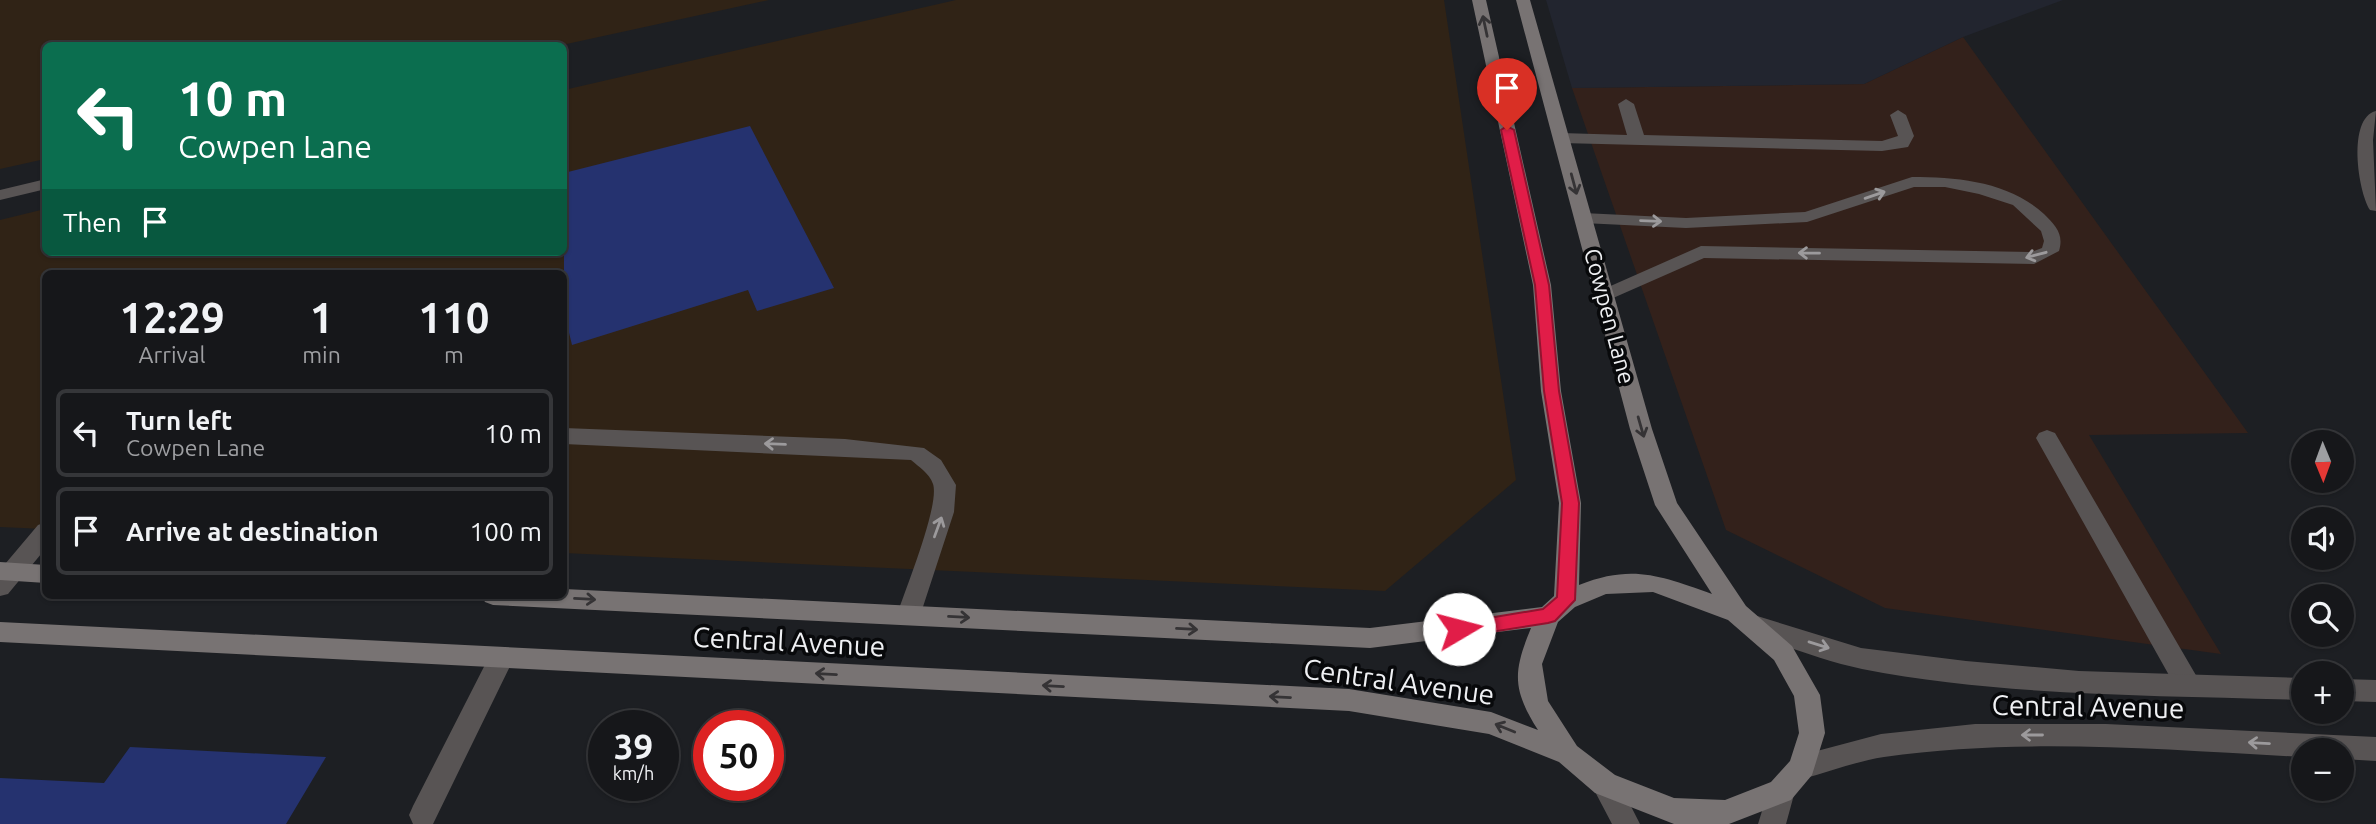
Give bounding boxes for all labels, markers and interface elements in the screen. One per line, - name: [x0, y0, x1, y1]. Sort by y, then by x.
- one-way arrow: [1477, 15, 1491, 38]
- pin: [1477, 58, 1537, 130]
- icon: arrive: [1488, 69, 1526, 107]
- icon: left: [63, 70, 154, 161]
- text: 10 m: [178, 70, 287, 125]
- text: Cowpen Lane: [178, 128, 372, 164]
- one-way arrow: [1568, 173, 1581, 195]
- one-way arrow: [1864, 188, 1886, 200]
- icon: arrive: [136, 203, 174, 241]
- text: Then: [63, 208, 122, 237]
- one-way arrow: [1640, 215, 1663, 228]
- street label: Cowpen Lane: [1580, 245, 1640, 387]
- one-way arrow: [1798, 247, 1821, 260]
- one-way arrow: [2025, 249, 2047, 262]
- text: 12:29: [120, 294, 225, 341]
- text: 1: [310, 294, 333, 341]
- text: 110: [418, 294, 489, 341]
- text: Arrival: [139, 342, 206, 367]
- text: min: [302, 342, 341, 367]
- text: m: [444, 342, 464, 367]
- text: Turn left: [126, 406, 232, 435]
- icon: left: [67, 414, 105, 452]
- one-way arrow: [1635, 415, 1648, 437]
- text: 10 m: [484, 419, 542, 448]
- north arrow: [2291, 430, 2354, 494]
- map controls: [2291, 430, 2354, 801]
- text: Cowpen Lane: [126, 435, 265, 460]
- one-way arrow: [764, 438, 787, 451]
- button: sound: [2291, 507, 2354, 570]
- icon: arrive: [67, 512, 105, 550]
- one-way arrow: [933, 516, 945, 538]
- text: Arrive at destination: [126, 517, 379, 546]
- text: 100 m: [470, 517, 542, 546]
- button: search: [2291, 584, 2354, 647]
- position arrow: [1422, 592, 1496, 666]
- one-way arrow: [574, 593, 597, 606]
- one-way arrow: [948, 611, 971, 624]
- street label: Central Avenue: [692, 620, 886, 662]
- one-way arrow: [1175, 622, 1198, 635]
- one-way arrow: [1808, 640, 1830, 653]
- street label: Central Avenue: [1301, 652, 1497, 710]
- button: +: [2291, 661, 2354, 724]
- one-way arrow: [814, 668, 837, 681]
- one-way arrow: [1042, 679, 1065, 692]
- street label: Central Avenue: [1991, 689, 2185, 723]
- one-way arrow: [1269, 690, 1292, 703]
- speed limit sign: 50: [693, 710, 784, 801]
- one-way arrow: [1494, 721, 1516, 734]
- text: 39: [614, 726, 653, 766]
- one-way arrow: [2020, 728, 2043, 742]
- one-way arrow: [2248, 736, 2271, 749]
- button: −: [2291, 738, 2354, 801]
- text: km/h: [613, 763, 654, 783]

